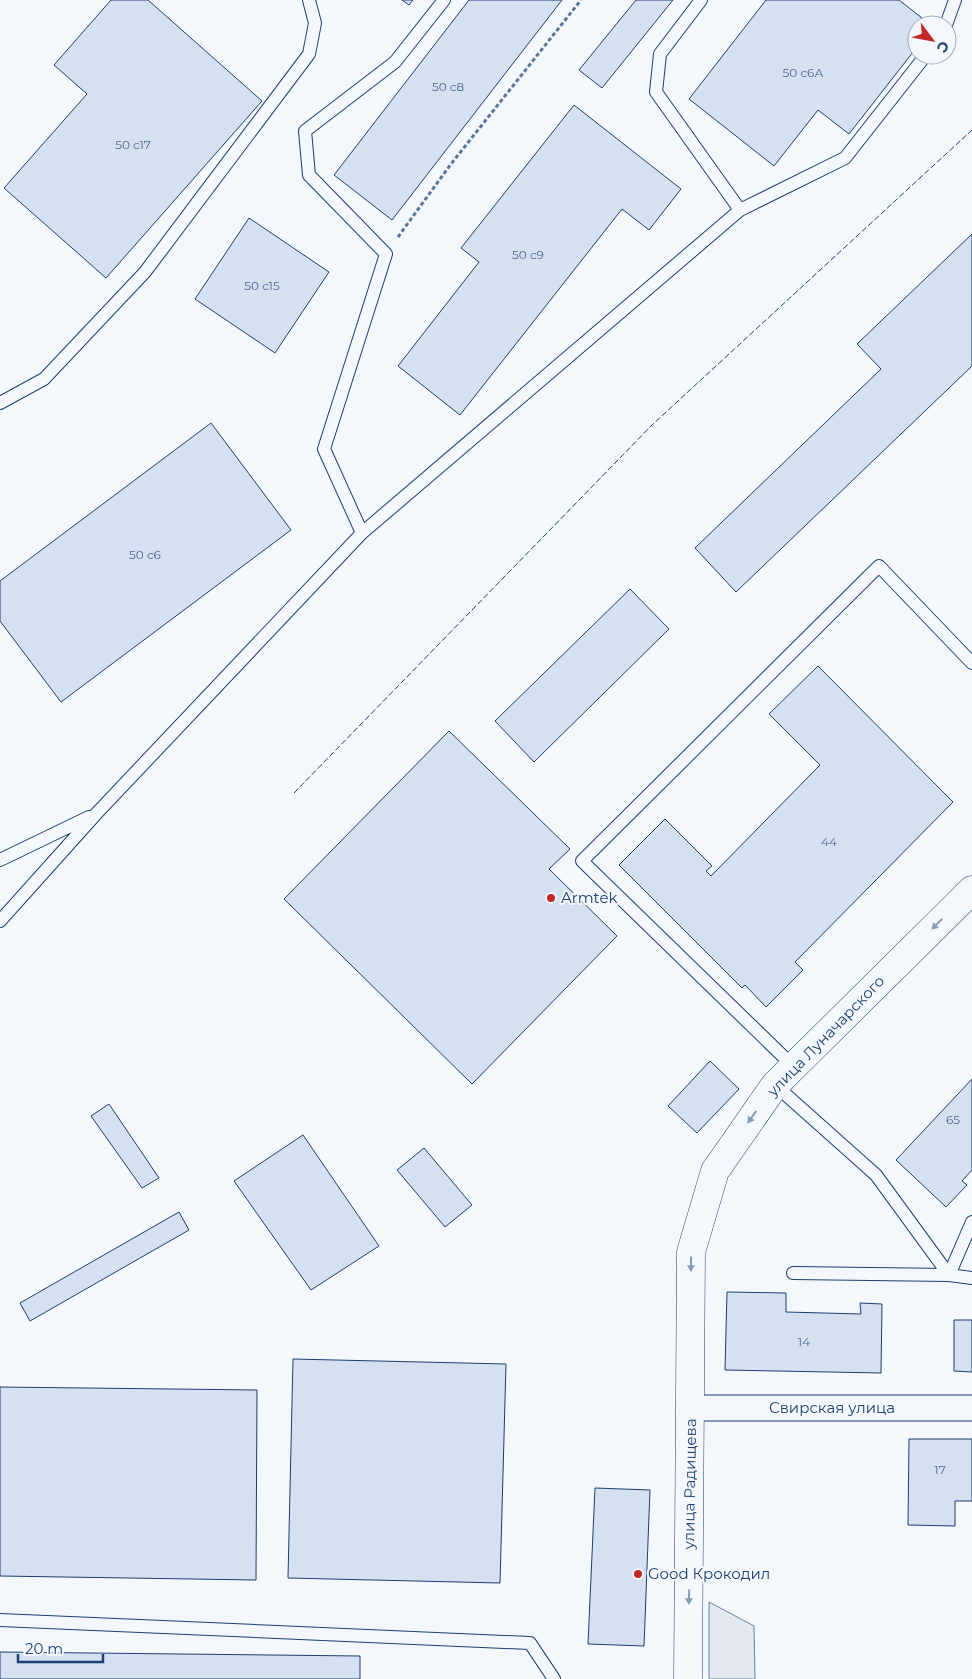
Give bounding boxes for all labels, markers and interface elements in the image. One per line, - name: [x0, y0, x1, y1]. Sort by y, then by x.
- north arrow: [907, 15, 957, 65]
- text: С: [933, 38, 953, 56]
- house number: 50 с6А: [783, 65, 824, 80]
- house number: 50 с8: [432, 79, 464, 94]
- house number: 50 с17: [115, 137, 151, 152]
- house number: 50 с9: [512, 247, 544, 262]
- house number: 50 с15: [244, 278, 280, 293]
- house number: 50 с6: [129, 547, 161, 562]
- house number: 44: [821, 834, 837, 849]
- place label: Armtek: [561, 888, 617, 907]
- marker: Armtek: [545, 892, 557, 904]
- one-way arrow: [931, 918, 943, 930]
- street label: улица Луначарского: [762, 971, 888, 1101]
- one-way arrow: [747, 1110, 758, 1123]
- house number: 65: [946, 1112, 960, 1127]
- one-way arrow: [687, 1257, 695, 1273]
- house number: 14: [798, 1334, 810, 1349]
- street label: Свирская улица: [769, 1398, 895, 1417]
- street label: улица Радищева: [679, 1418, 700, 1551]
- house number: 17: [934, 1462, 946, 1477]
- place label: Good Крокодил: [648, 1564, 770, 1583]
- marker: Good Крокодил: [632, 1568, 644, 1580]
- one-way arrow: [685, 1589, 693, 1605]
- scale bar: [18, 1632, 102, 1664]
- text: 20 m: [25, 1639, 63, 1658]

